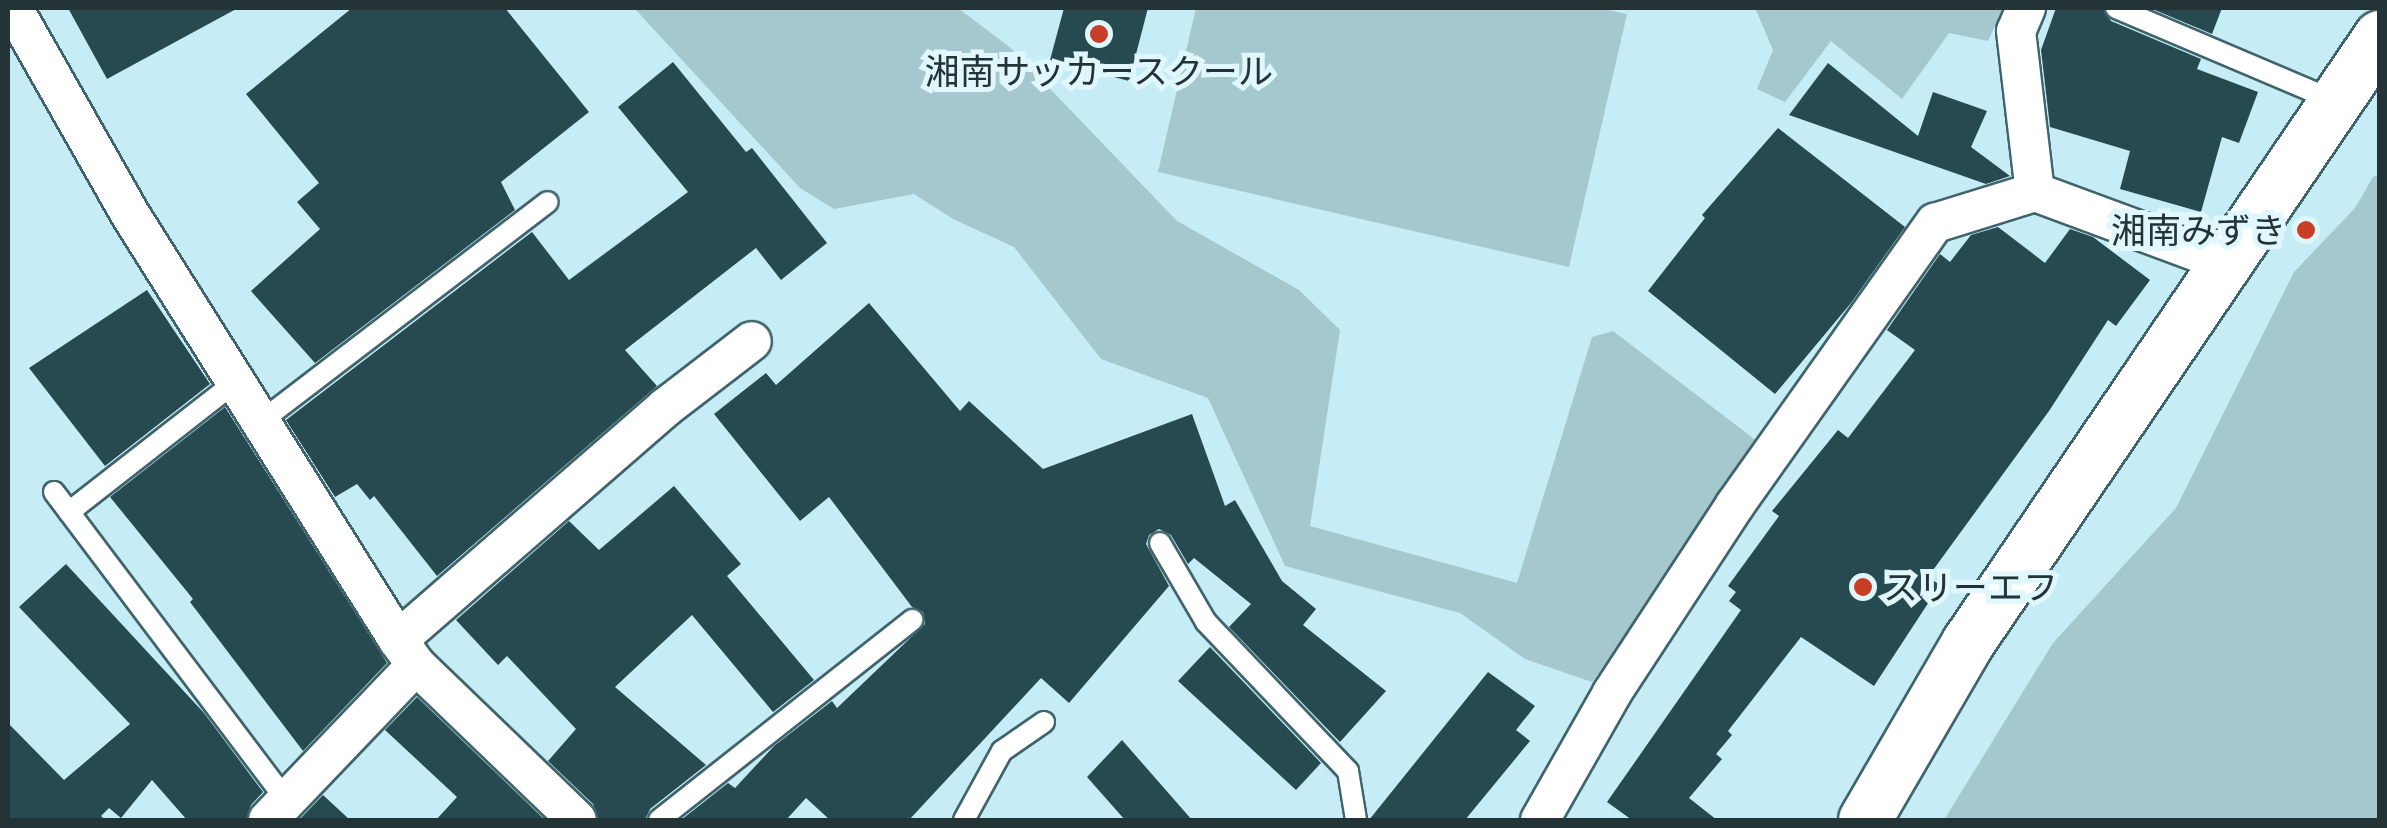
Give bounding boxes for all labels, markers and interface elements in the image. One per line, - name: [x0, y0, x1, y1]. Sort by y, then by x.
- marker: 湘南サッカースクール: [1088, 23, 1110, 45]
- place label: 湘南サッカースクール: [924, 50, 1274, 92]
- place label: 湘南みずき: [2111, 209, 2286, 251]
- marker: 湘南みずき: [2295, 219, 2317, 241]
- place label: スリーエフ: [1883, 566, 2058, 608]
- marker: スリーエフ: [1852, 576, 1874, 598]

